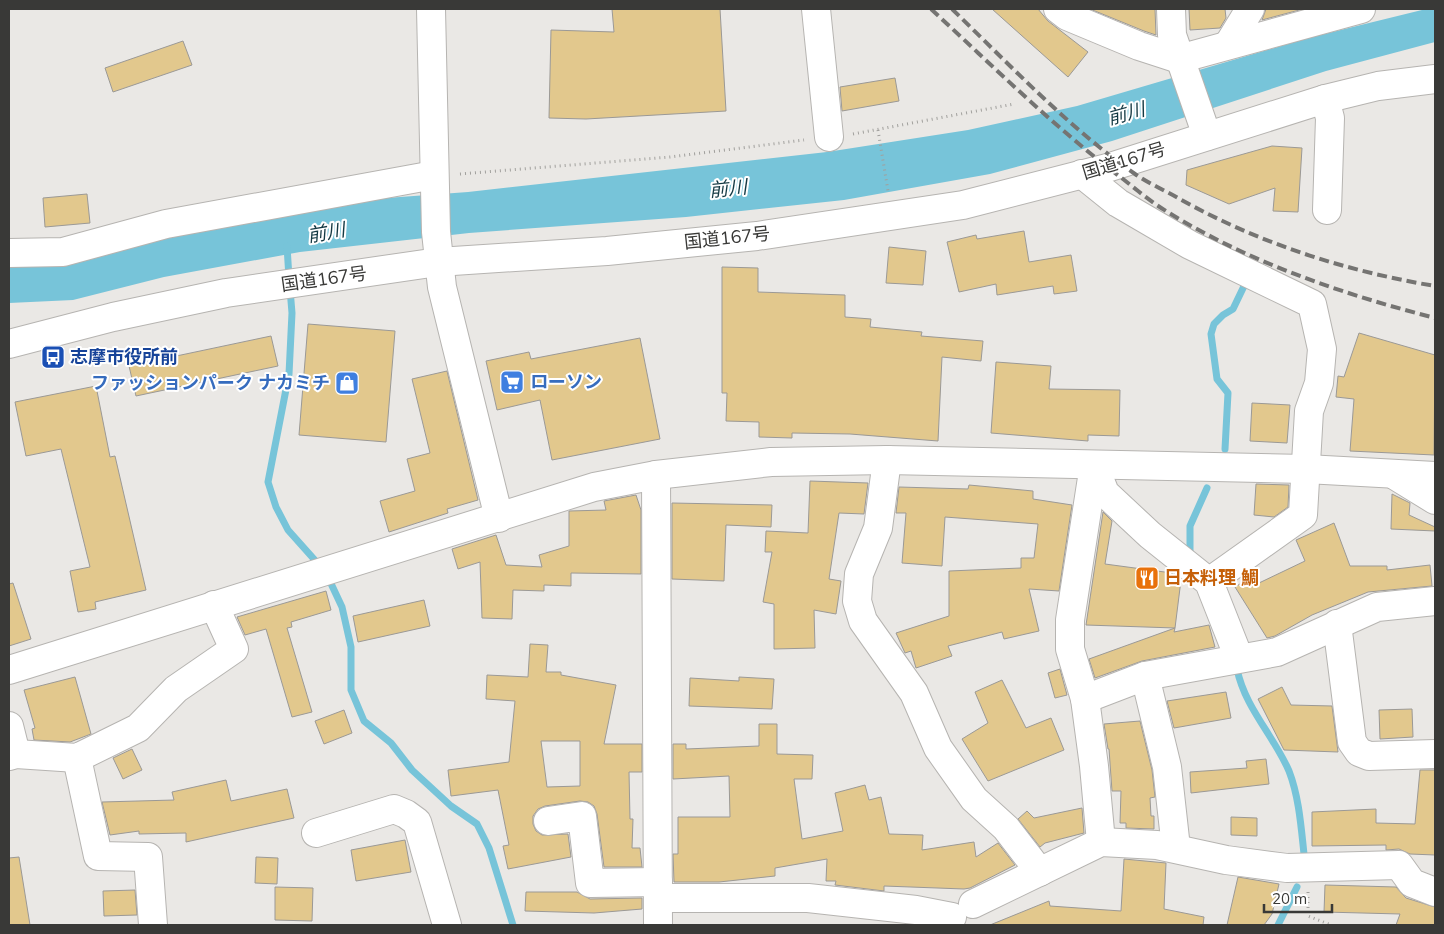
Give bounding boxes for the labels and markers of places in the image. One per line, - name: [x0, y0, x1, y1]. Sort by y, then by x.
- bus stop icon: 志摩市役所前: [40, 344, 66, 370]
- place label: 志摩市役所前: [70, 345, 178, 368]
- supermarket icon: ローソン: [499, 369, 525, 395]
- shop icon: ファッションパーク ナカミチ: [334, 370, 360, 396]
- place label: ローソン: [530, 370, 602, 393]
- place label: ファッションパーク ナカミチ: [91, 371, 330, 394]
- restaurant icon: 日本料理 鯛: [1134, 565, 1160, 591]
- place label: 日本料理 鯛: [1164, 566, 1259, 589]

